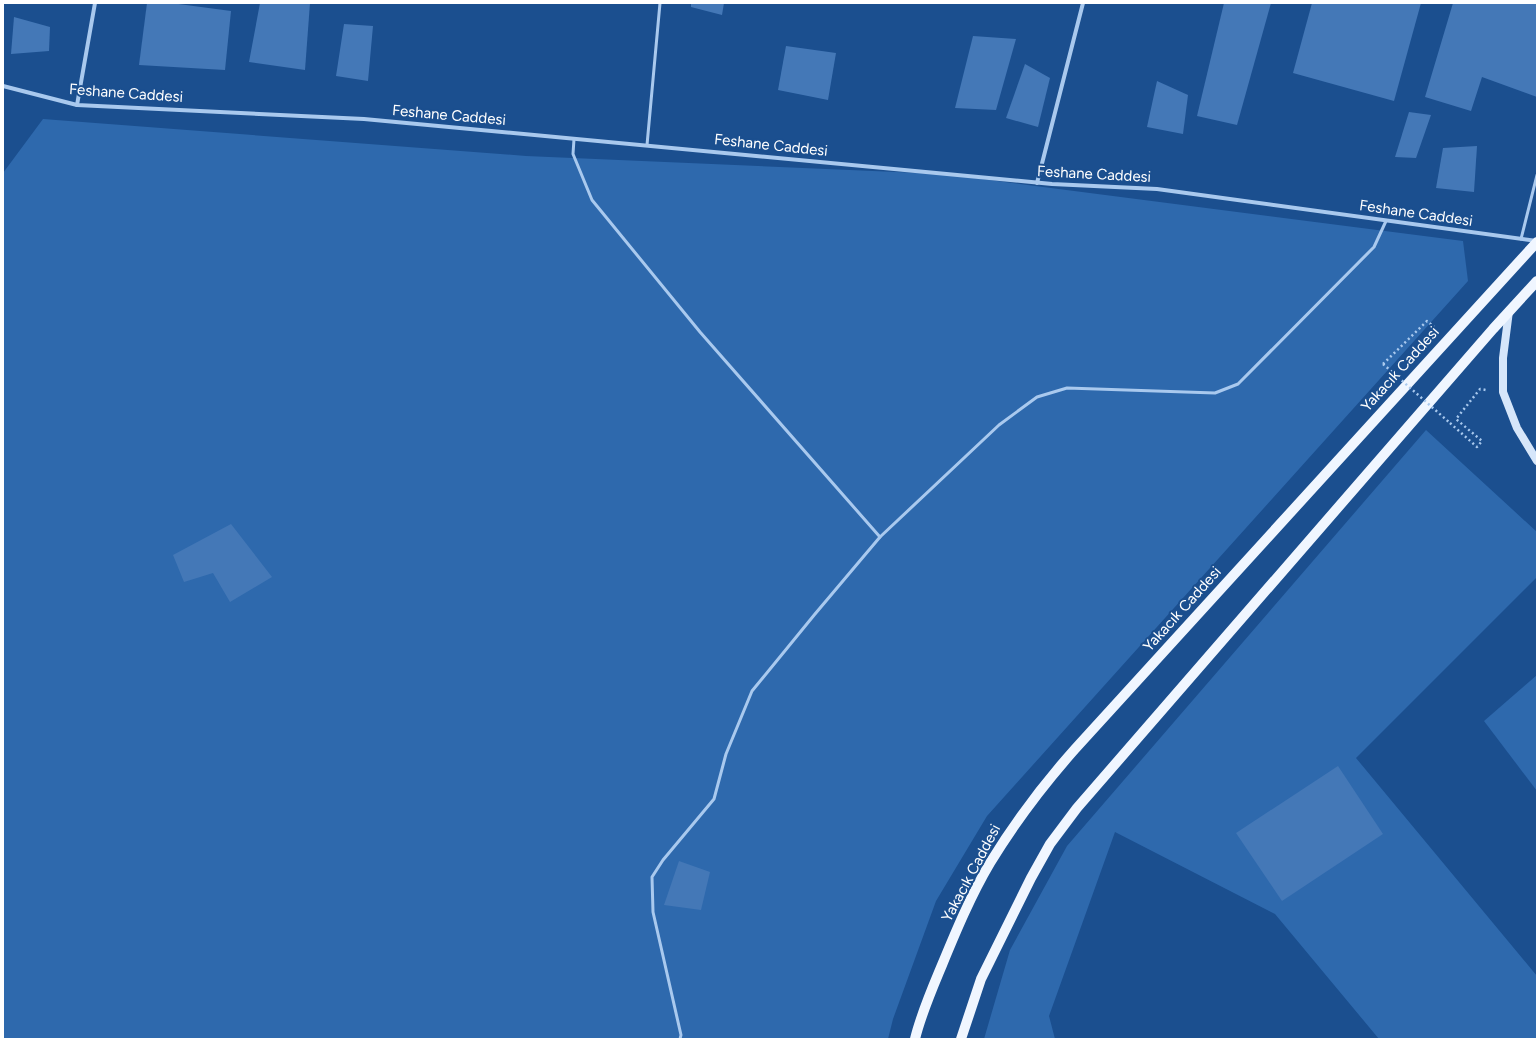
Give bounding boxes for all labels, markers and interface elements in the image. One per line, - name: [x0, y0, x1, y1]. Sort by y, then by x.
- street label: Feshane Caddesi: [68, 80, 184, 106]
- street label: Feshane Caddesi: [391, 101, 507, 129]
- street label: Feshane Caddesi: [713, 130, 829, 160]
- street label: Feshane Caddesi: [1036, 162, 1152, 186]
- street label: Feshane Caddesi: [1358, 196, 1474, 230]
- street label: Yakacık Caddesi: [1357, 323, 1443, 415]
- street label: Yakacık Caddesi: [1139, 563, 1225, 655]
- street label: Yakacık Caddesi: [938, 821, 1004, 925]

